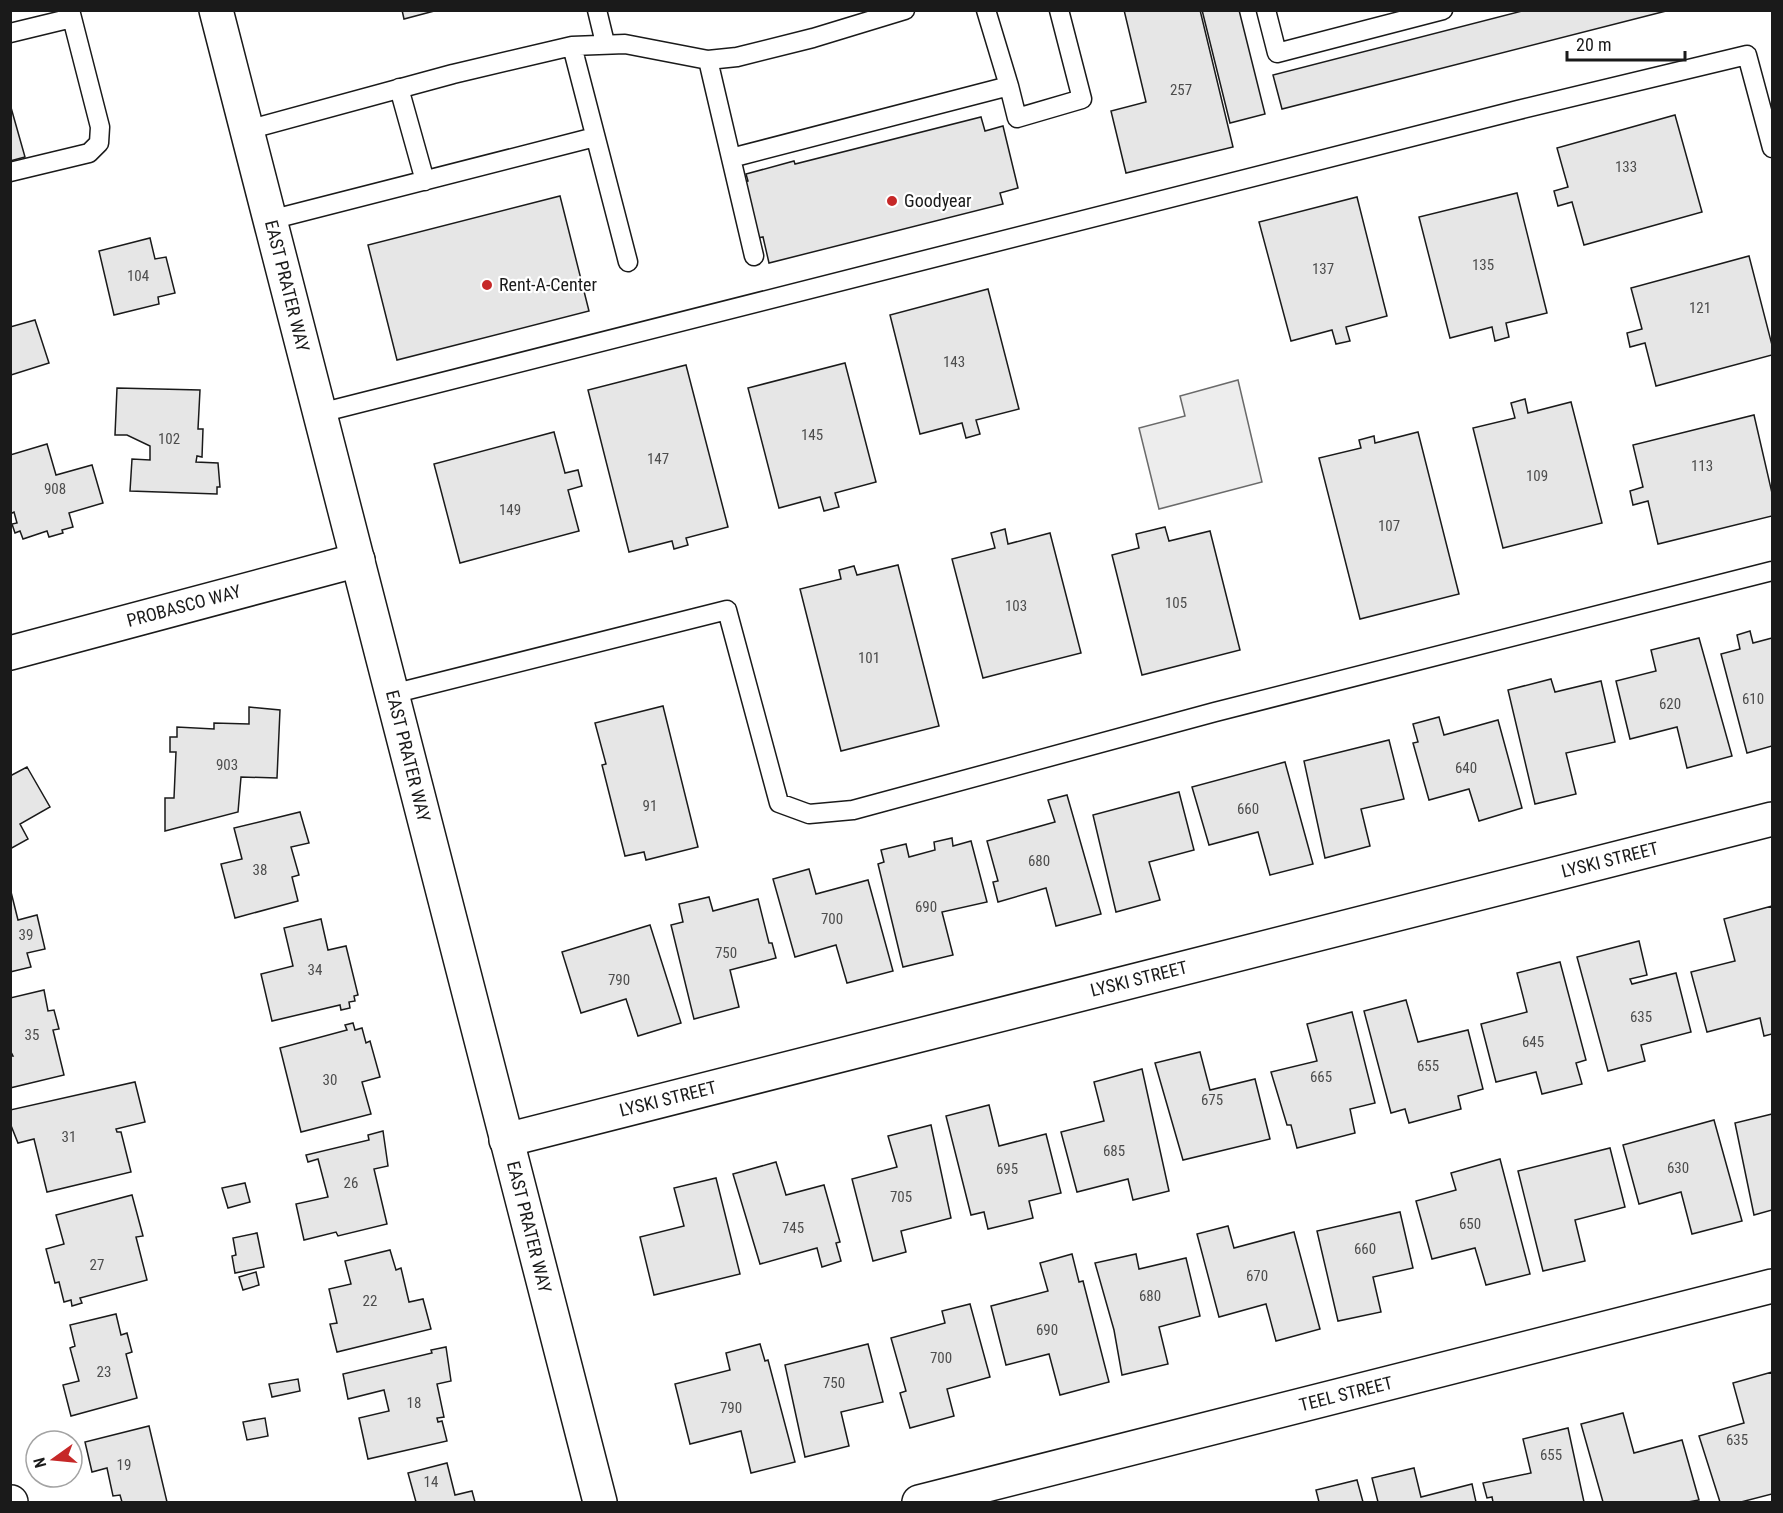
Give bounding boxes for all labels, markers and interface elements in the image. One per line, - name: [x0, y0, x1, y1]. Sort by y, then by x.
- scale bar: [1567, 24, 1686, 62]
- text: 20 m: [1576, 34, 1611, 55]
- house number: 257: [1170, 81, 1192, 99]
- house number: 133: [1615, 158, 1637, 176]
- place label: Goodyear: [904, 190, 972, 211]
- marker: Goodyear: [885, 194, 899, 208]
- street label: EAST PRATER WAY: [261, 218, 314, 354]
- house number: 135: [1472, 256, 1494, 274]
- house number: 137: [1312, 260, 1334, 278]
- house number: 104: [127, 267, 149, 285]
- place label: Rent-A-Center: [499, 274, 597, 295]
- marker: Rent-A-Center: [480, 278, 494, 292]
- house number: 121: [1689, 299, 1711, 317]
- house number: 143: [943, 353, 965, 371]
- house number: 145: [801, 426, 823, 444]
- house number: 102: [158, 430, 180, 448]
- house number: 147: [647, 450, 669, 468]
- house number: 113: [1691, 457, 1713, 475]
- house number: 109: [1526, 467, 1548, 485]
- house number: 908: [44, 480, 66, 498]
- house number: 149: [499, 501, 521, 519]
- house number: 107: [1378, 517, 1400, 535]
- street label: PROBASCO WAY: [124, 580, 244, 631]
- house number: 105: [1165, 594, 1187, 612]
- house number: 103: [1005, 597, 1027, 615]
- house number: 101: [858, 649, 880, 667]
- street label: EAST PRATER WAY: [382, 688, 435, 824]
- house number: 610: [1742, 690, 1764, 708]
- house number: 620: [1659, 695, 1681, 713]
- house number: 903: [216, 756, 238, 774]
- house number: 640: [1455, 759, 1477, 777]
- house number: 91: [643, 797, 657, 815]
- house number: 660: [1237, 800, 1259, 818]
- street label: LYSKI STREET: [1559, 837, 1661, 882]
- house number: 680: [1028, 852, 1050, 870]
- house number: 38: [253, 861, 267, 879]
- house number: 690: [915, 898, 937, 916]
- house number: 700: [821, 910, 843, 928]
- house number: 39: [19, 926, 33, 944]
- house number: 750: [715, 944, 737, 962]
- street label: LYSKI STREET: [1088, 956, 1190, 1001]
- house number: 34: [308, 961, 322, 979]
- house number: 790: [608, 971, 630, 989]
- house number: 635: [1630, 1008, 1652, 1026]
- house number: 35: [25, 1026, 39, 1044]
- house number: 645: [1522, 1033, 1544, 1051]
- house number: 655: [1417, 1057, 1439, 1075]
- house number: 665: [1310, 1068, 1332, 1086]
- house number: 30: [323, 1071, 337, 1089]
- street label: LYSKI STREET: [617, 1076, 719, 1121]
- house number: 675: [1201, 1091, 1223, 1109]
- house number: 31: [62, 1128, 76, 1146]
- house number: 685: [1103, 1142, 1125, 1160]
- street label: EAST PRATER WAY: [503, 1159, 556, 1295]
- house number: 630: [1667, 1159, 1689, 1177]
- house number: 695: [996, 1160, 1018, 1178]
- house number: 26: [344, 1174, 358, 1192]
- house number: 705: [890, 1188, 912, 1206]
- house number: 650: [1459, 1215, 1481, 1233]
- house number: 745: [782, 1219, 804, 1237]
- house number: 660: [1354, 1240, 1376, 1258]
- house number: 27: [90, 1256, 104, 1274]
- house number: 670: [1246, 1267, 1268, 1285]
- house number: 680: [1139, 1287, 1161, 1305]
- house number: 22: [363, 1292, 377, 1310]
- house number: 690: [1036, 1321, 1058, 1339]
- house number: 700: [930, 1349, 952, 1367]
- house number: 23: [97, 1363, 111, 1381]
- street label: TEEL STREET: [1297, 1372, 1395, 1415]
- house number: 750: [823, 1374, 845, 1392]
- house number: 18: [407, 1394, 421, 1412]
- house number: 790: [720, 1399, 742, 1417]
- north arrow: [24, 1429, 84, 1489]
- house number: 635: [1726, 1431, 1748, 1449]
- house number: 655: [1540, 1446, 1562, 1464]
- text: N: [30, 1456, 50, 1470]
- house number: 19: [117, 1456, 131, 1474]
- house number: 14: [424, 1473, 438, 1491]

